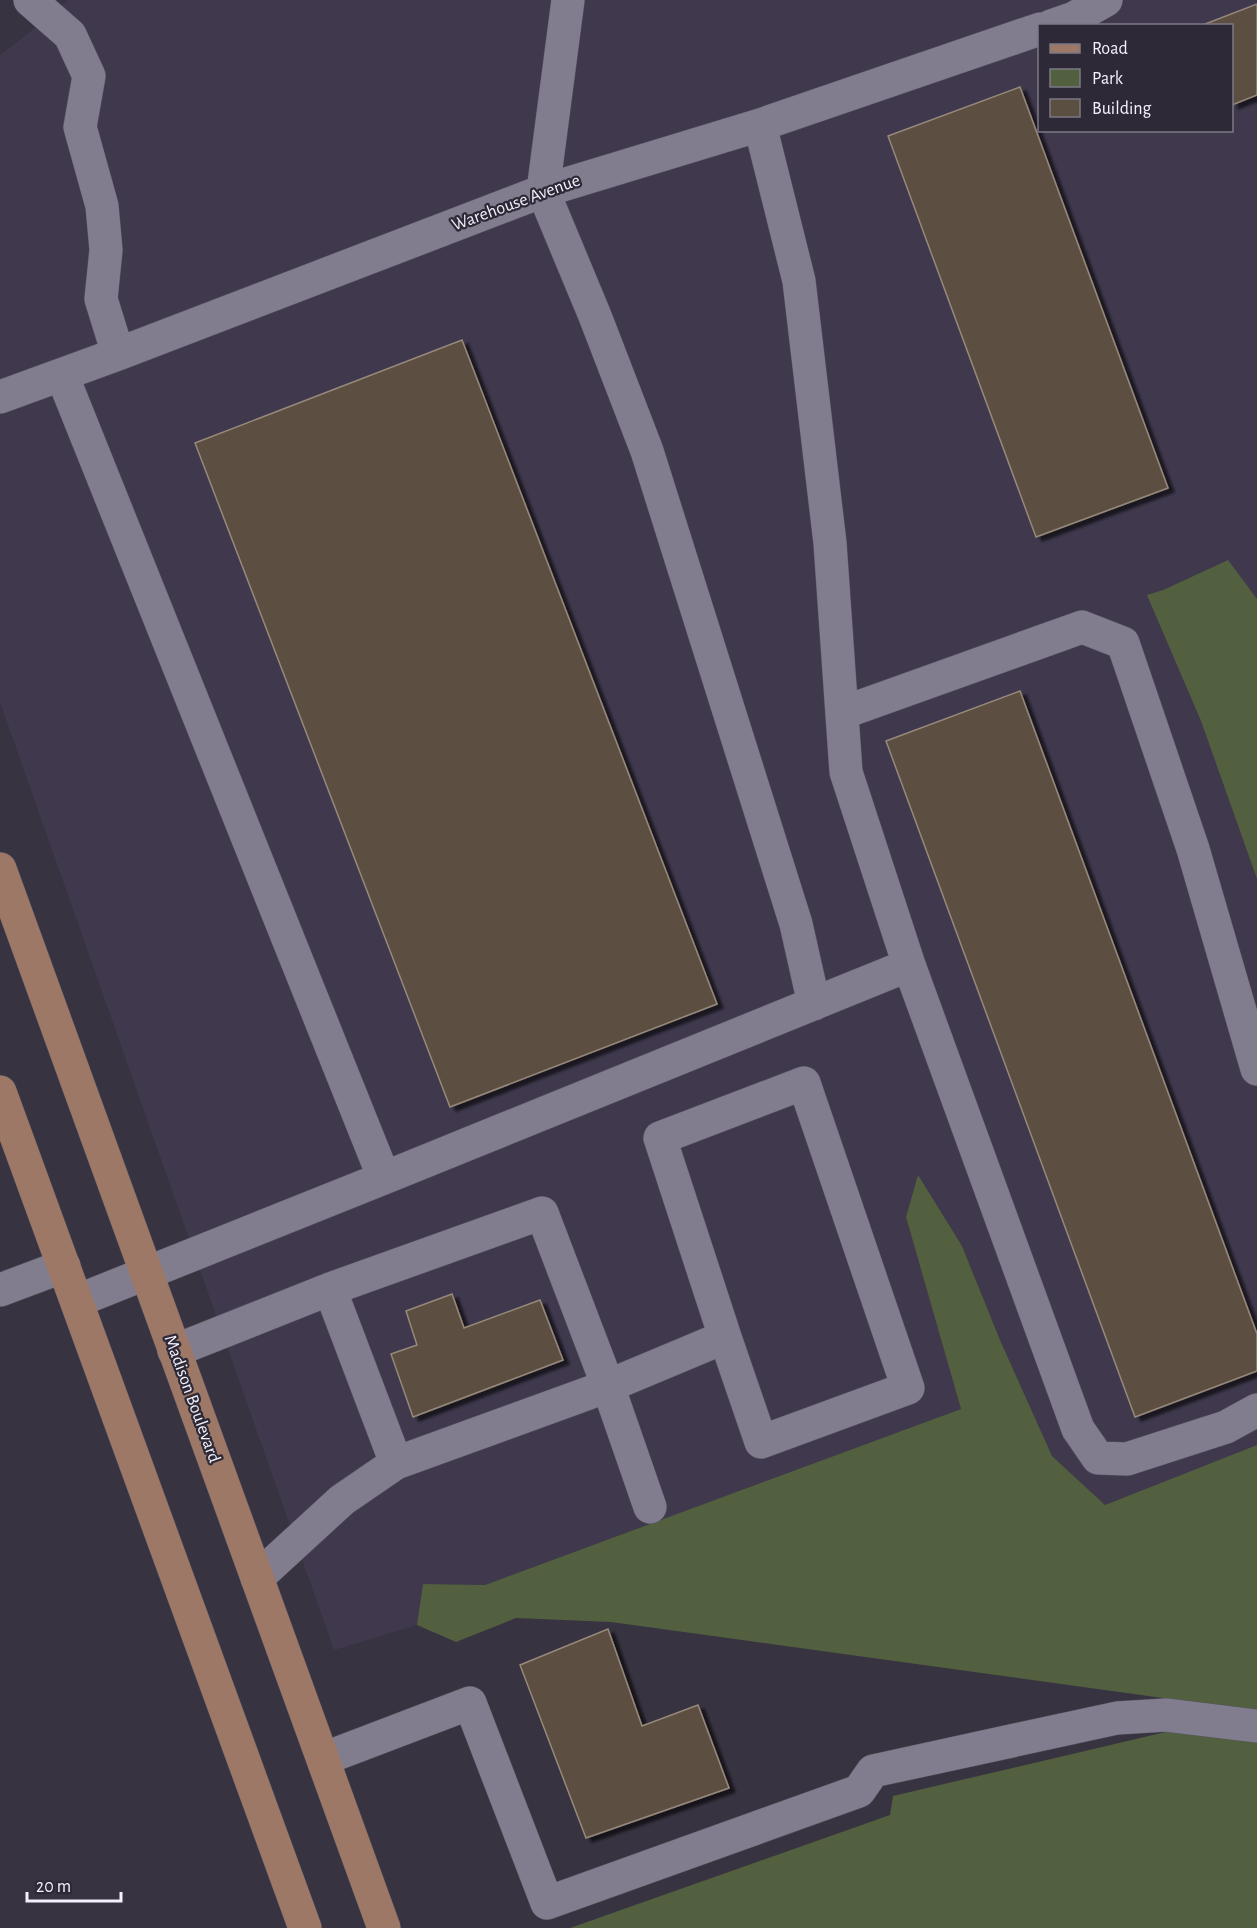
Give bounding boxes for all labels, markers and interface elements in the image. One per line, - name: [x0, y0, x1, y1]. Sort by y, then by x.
- legend: [1038, 24, 1233, 132]
- text: Road: [1092, 40, 1128, 58]
- text: Park: [1092, 70, 1124, 88]
- text: Building: [1092, 100, 1152, 118]
- street label: Warehouse Avenue: [449, 171, 583, 235]
- street label: Madison Boulevard: [161, 1333, 223, 1465]
- scale bar: [27, 1865, 122, 1903]
- text: 20 m: [36, 1878, 71, 1896]

